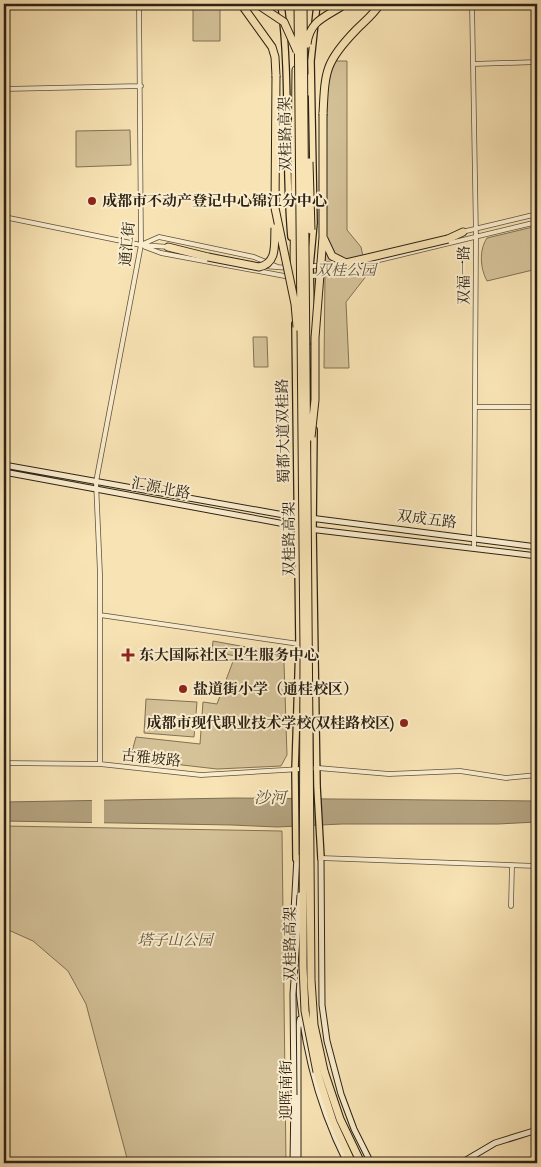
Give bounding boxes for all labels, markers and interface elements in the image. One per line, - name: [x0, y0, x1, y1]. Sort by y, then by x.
- street label: 双桂路高架: [275, 96, 296, 172]
- place label: 成都市不动产登记中心锦江分中心: [102, 192, 327, 211]
- marker: 成都市不动产登记中心锦江分中心: [86, 195, 98, 207]
- street label: 通汇街: [116, 221, 139, 267]
- street label: 双福一路: [455, 245, 474, 305]
- park label: 双桂公园: [316, 261, 378, 280]
- street label: 蜀都大道双桂路: [273, 378, 294, 484]
- street label: 汇源北路: [130, 473, 192, 504]
- street label: 双桂路高架: [280, 501, 299, 577]
- street label: 双成五路: [396, 506, 458, 533]
- place label: 东大国际社区卫生服务中心: [139, 646, 319, 665]
- marker: 东大国际社区卫生服务中心: [121, 648, 135, 662]
- place label: 盐道街小学（通桂校区）: [193, 680, 358, 699]
- marker: 盐道街小学（通桂校区）: [177, 683, 189, 695]
- place label: 成都市现代职业技术学校(双桂路校区): [146, 714, 394, 733]
- marker: 成都市现代职业技术学校(双桂路校区): [398, 717, 410, 729]
- street label: 古雅坡路: [120, 746, 182, 771]
- water label: 沙河: [254, 789, 289, 809]
- street label: 双桂路高架: [281, 906, 300, 982]
- park label: 塔子山公园: [137, 931, 214, 950]
- street label: 迎晖南街: [277, 1060, 296, 1120]

